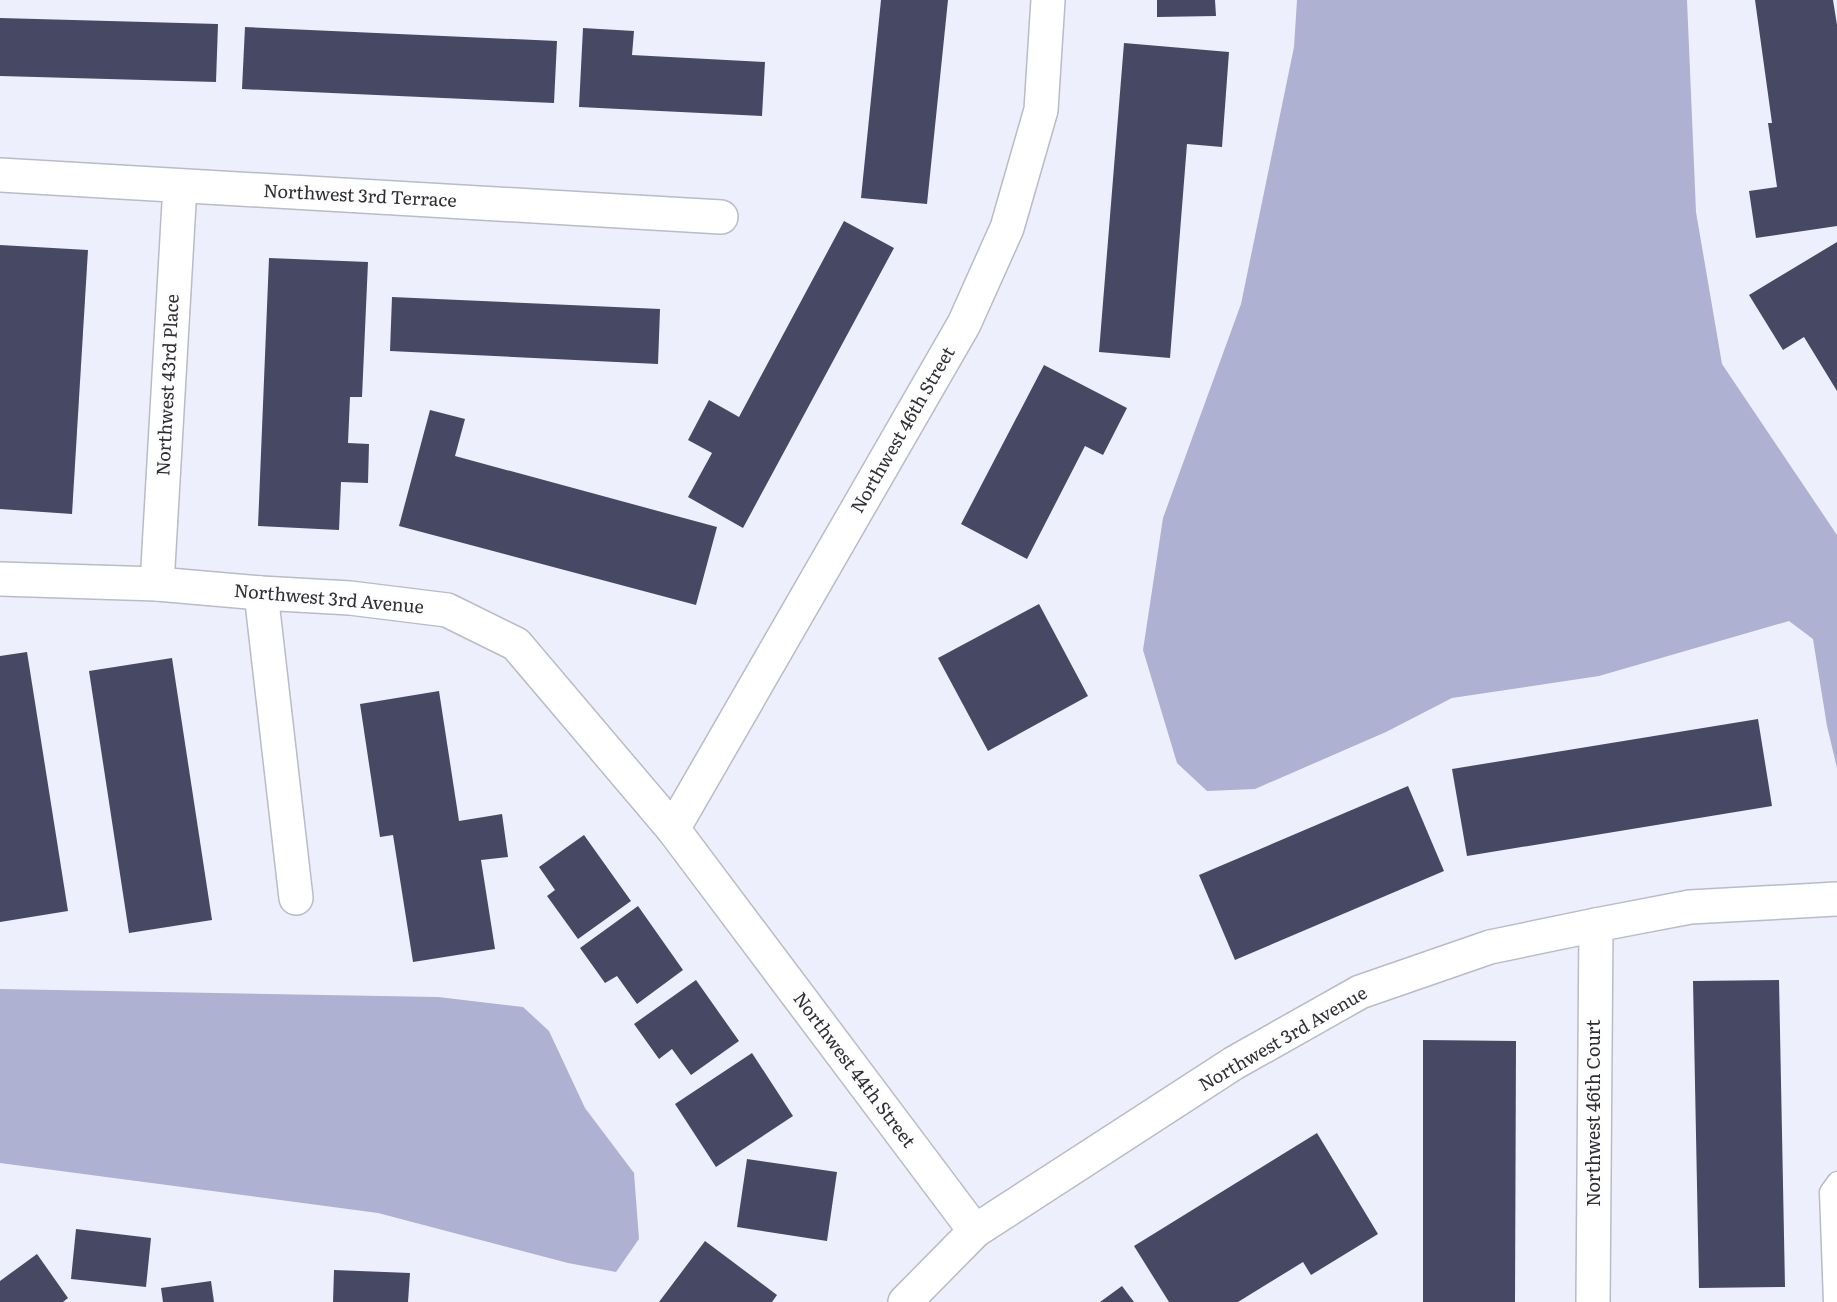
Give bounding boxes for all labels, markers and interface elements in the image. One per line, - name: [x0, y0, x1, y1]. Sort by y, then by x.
- street label: Northwest 3rd Terrace: [263, 176, 457, 213]
- street label: Northwest 43rd Place: [148, 293, 185, 476]
- street label: Northwest 46th Street: [843, 340, 961, 518]
- street label: Northwest 3rd Avenue: [233, 576, 425, 619]
- street label: Northwest 3rd Avenue: [1193, 978, 1372, 1097]
- street label: Northwest 44th Street: [788, 986, 923, 1153]
- street label: Northwest 46th Court: [1579, 1019, 1606, 1207]

